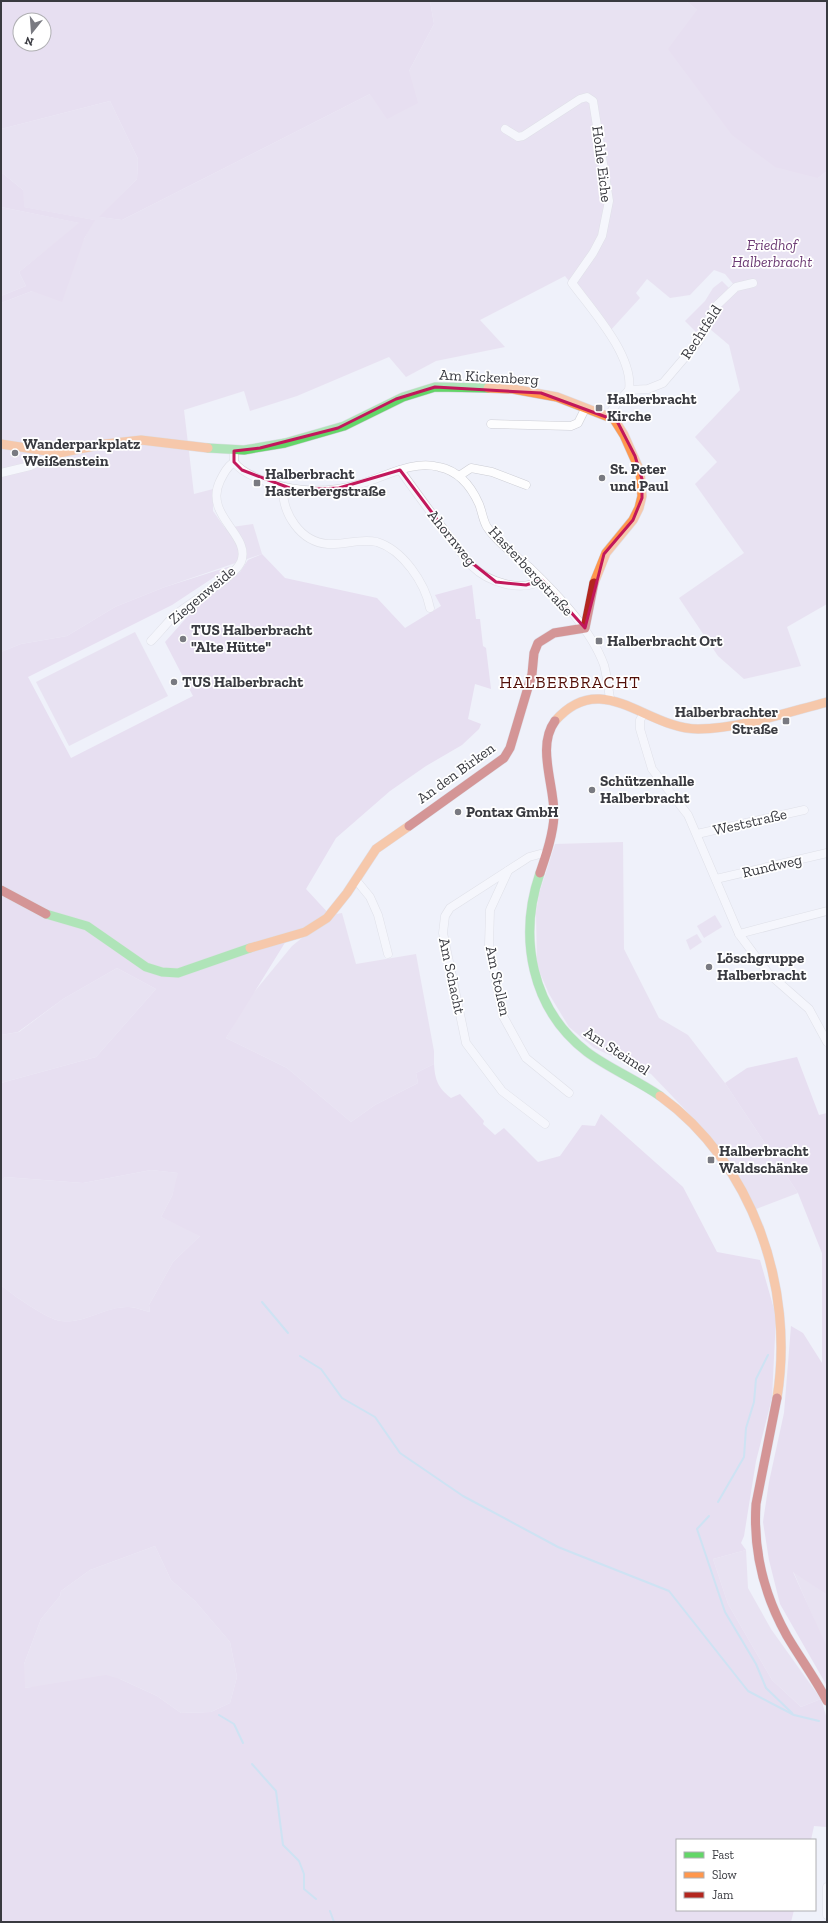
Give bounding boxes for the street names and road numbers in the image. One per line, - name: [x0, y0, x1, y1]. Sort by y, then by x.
- street label: Hohle Eiche: [588, 125, 616, 203]
- street label: Rechtfeld: [677, 301, 726, 362]
- street label: Am Kickenberg: [439, 365, 539, 389]
- street label: Ahornweg: [424, 506, 480, 570]
- street label: Hasterbergstraße: [485, 522, 577, 620]
- street label: Ziegenweide: [165, 562, 239, 628]
- street label: An den Birken: [414, 739, 499, 807]
- street label: Weststraße: [711, 805, 789, 839]
- street label: Rundweg: [740, 850, 804, 882]
- street label: Am Schacht: [435, 936, 469, 1016]
- street label: Am Stollen: [482, 944, 514, 1018]
- street label: Am Steimel: [581, 1023, 653, 1079]

